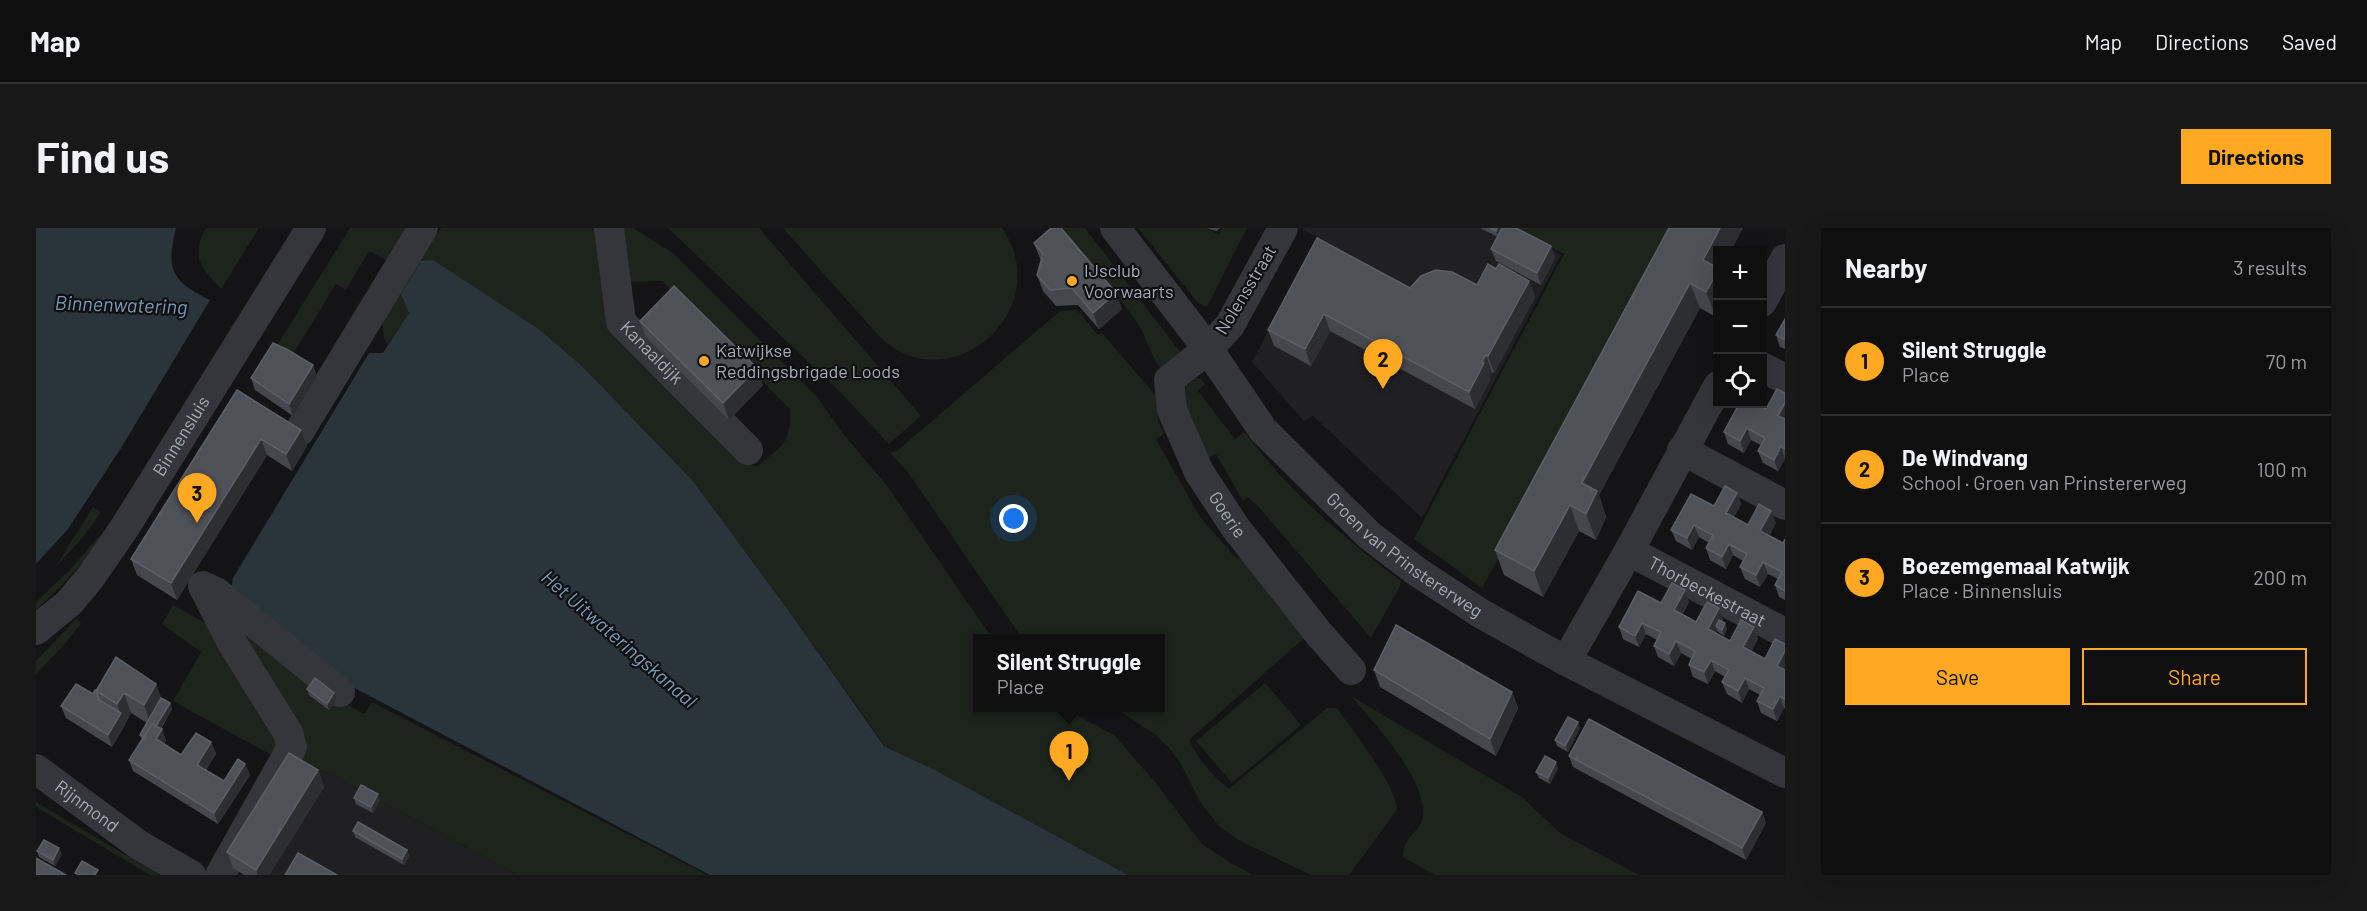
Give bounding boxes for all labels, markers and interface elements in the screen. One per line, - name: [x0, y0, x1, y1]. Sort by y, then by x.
- text: Map: [30, 24, 81, 58]
- text: Map: [2085, 29, 2122, 54]
- text: Directions: [2155, 29, 2249, 54]
- text: Saved: [2282, 29, 2337, 54]
- button: Directions: [2181, 129, 2331, 184]
- text: Find us: [36, 131, 169, 181]
- street label: Nolensstraat: [1210, 241, 1280, 338]
- map controls: [1713, 246, 1767, 408]
- button: +: [1713, 246, 1767, 300]
- text: Nearby: [1845, 252, 1927, 283]
- text: 3 results: [2233, 255, 2307, 279]
- place label: IJsclub Voorwaarts: [1084, 259, 1174, 302]
- marker: IJsclub Voorwaarts: [1065, 274, 1079, 288]
- water label: Binnenwatering: [54, 290, 188, 318]
- button: −: [1713, 300, 1767, 354]
- street label: Kanaaldijk: [616, 316, 688, 388]
- text: Silent Struggle: [1902, 336, 2047, 362]
- place label: Katwijkse Reddingsbrigade Loods: [716, 339, 900, 382]
- pin: 2: [1364, 340, 1402, 389]
- text: 1: [1861, 349, 1868, 373]
- text: 70 m: [2266, 349, 2307, 373]
- marker: Katwijkse Reddingsbrigade Loods: [697, 354, 711, 368]
- button: locate: [1713, 354, 1767, 408]
- text: Place: [1902, 362, 1950, 386]
- street label: Binnensluis: [147, 392, 214, 480]
- text: De Windvang: [1902, 444, 2028, 470]
- text: 2: [1859, 457, 1870, 481]
- text: 100 m: [2257, 457, 2307, 481]
- text: School · Groen van Prinstererweg: [1902, 470, 2187, 494]
- pin: 3: [178, 474, 216, 523]
- street label: Goerie: [1205, 487, 1251, 542]
- street label: Groen van Prinstererweg: [1322, 487, 1487, 622]
- your location: [999, 504, 1028, 533]
- street label: Thorbeckestraat: [1645, 551, 1770, 631]
- text: Boezemgemaal Katwijk: [1902, 552, 2130, 578]
- water label: Het Uitwateringskanaal: [537, 564, 703, 713]
- text: 3: [1859, 565, 1870, 589]
- text: 200 m: [2253, 565, 2307, 589]
- text: Place · Binnensluis: [1902, 578, 2062, 602]
- popup: [973, 634, 1165, 712]
- text: Silent Struggle: [997, 648, 1141, 674]
- button: Save: [1845, 648, 2070, 705]
- button: Share: [2082, 648, 2307, 705]
- text: Place: [997, 674, 1044, 698]
- pin: 1: [1050, 732, 1088, 781]
- street label: Rijnmond: [51, 775, 123, 836]

